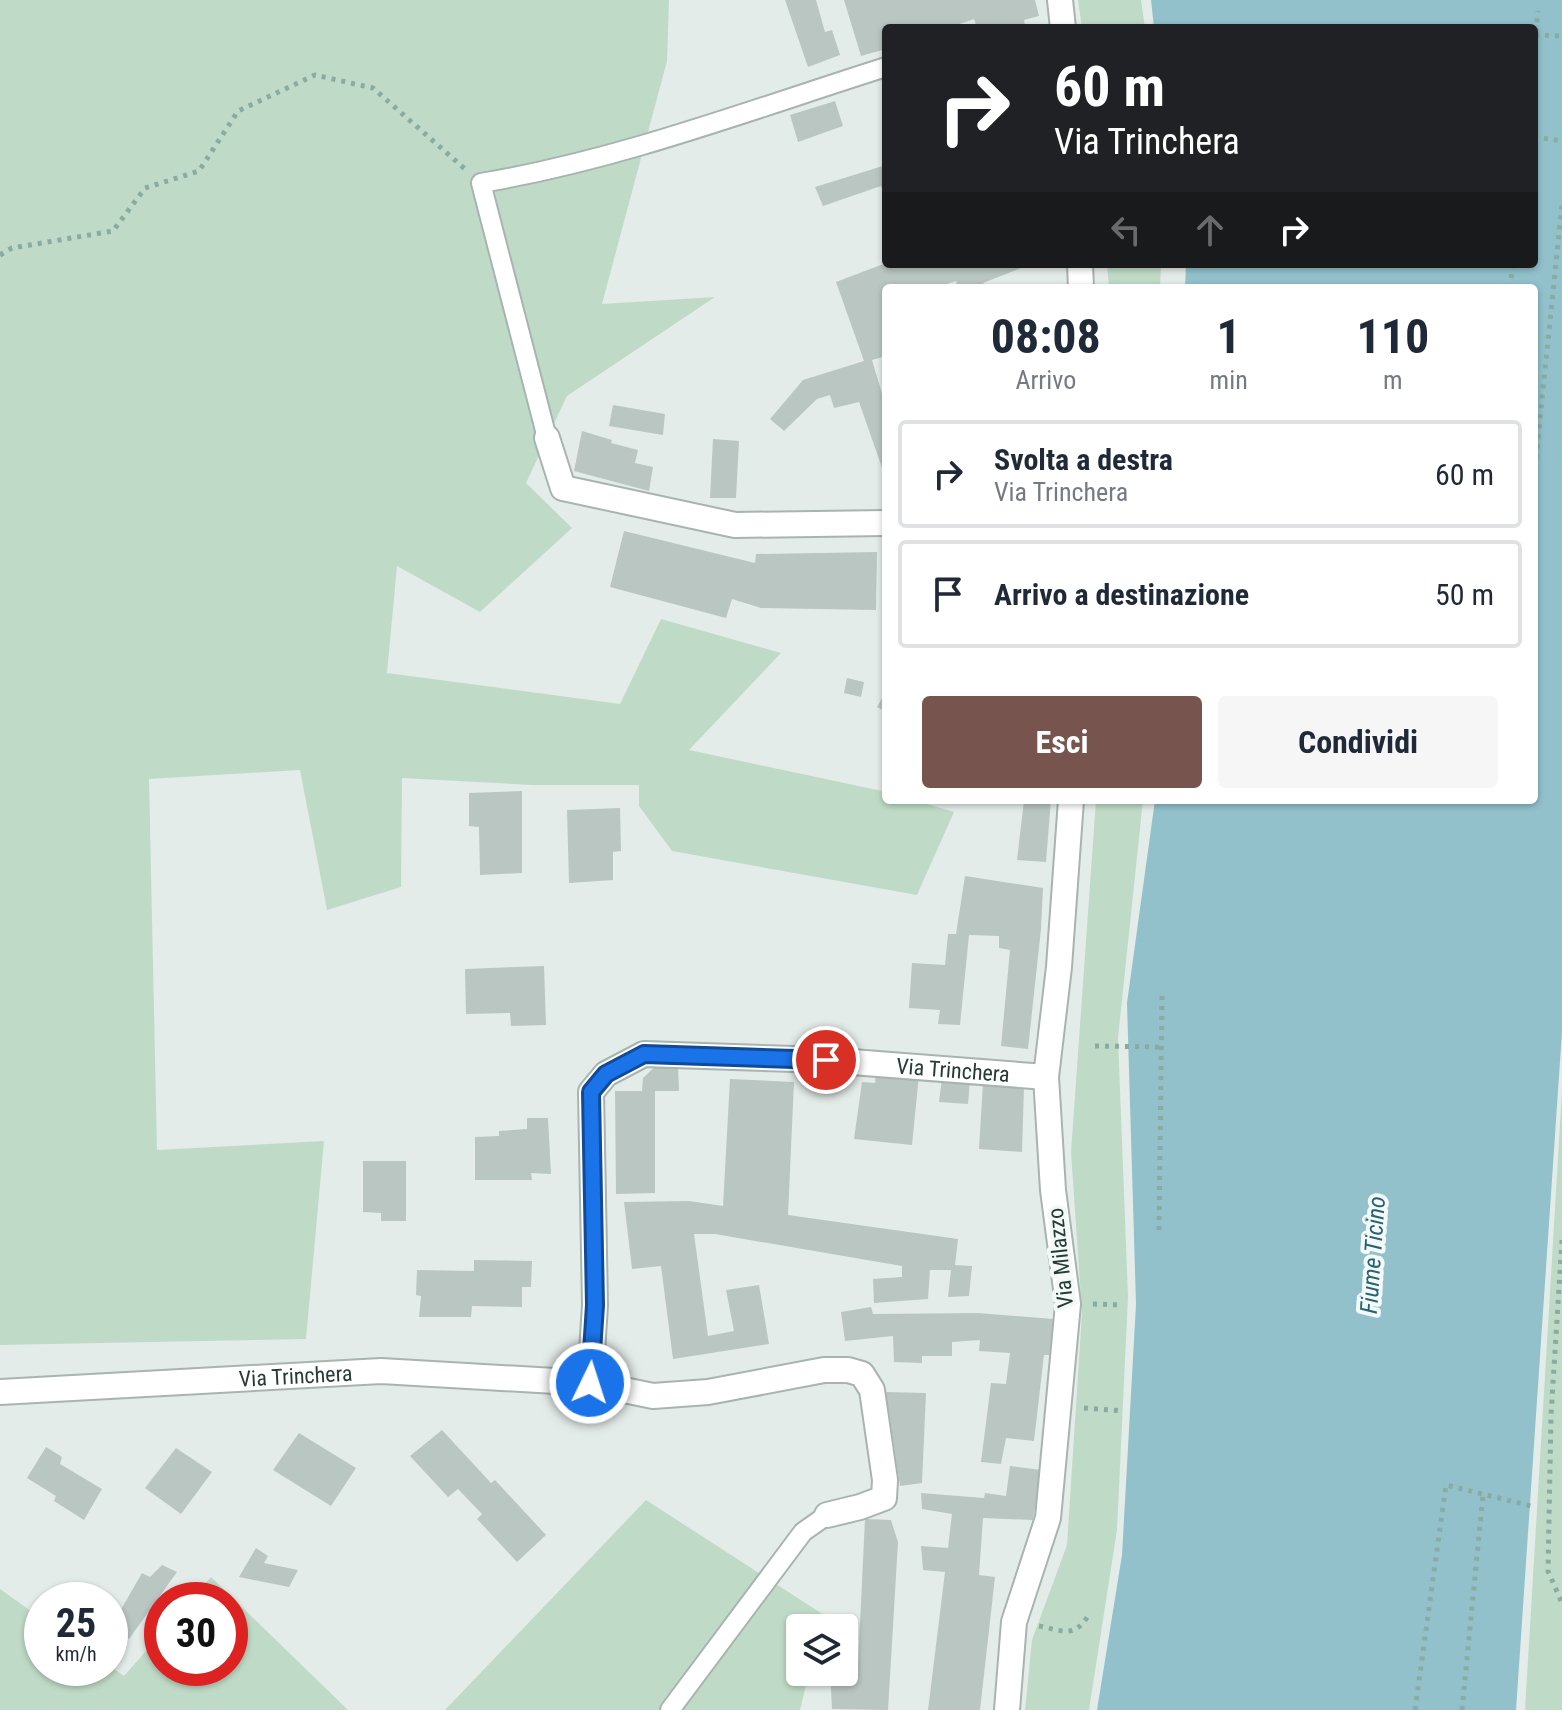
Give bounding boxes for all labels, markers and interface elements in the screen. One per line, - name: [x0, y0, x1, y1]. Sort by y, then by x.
- text: 60 m: [1054, 54, 1165, 120]
- icon: right: [922, 56, 1026, 160]
- text: Via Trinchera: [1054, 121, 1240, 163]
- icon: left: [1104, 208, 1148, 252]
- icon: ahead: [1188, 208, 1232, 252]
- icon: right: [1272, 208, 1316, 252]
- text: 08:08: [991, 308, 1101, 365]
- text: 1: [1217, 308, 1241, 365]
- text: 110: [1356, 308, 1429, 365]
- text: Arrivo: [1015, 365, 1076, 395]
- text: min: [1210, 365, 1248, 395]
- text: m: [1383, 365, 1403, 395]
- text: Svolta a destra: [994, 442, 1173, 477]
- icon: right: [926, 452, 970, 496]
- text: 60 m: [1435, 457, 1494, 492]
- text: Via Trinchera: [994, 477, 1128, 507]
- icon: arrive: [926, 572, 970, 616]
- text: Arrivo a destinazione: [994, 577, 1249, 612]
- text: 50 m: [1435, 577, 1494, 612]
- button: Esci: [922, 696, 1202, 788]
- button: Condividi: [1218, 696, 1498, 788]
- pin: [792, 1026, 860, 1094]
- icon: arrive: [804, 1038, 848, 1082]
- street label: Via Trinchera: [895, 1053, 1011, 1087]
- water label: Fiume Ticino: [1355, 1195, 1391, 1315]
- street label: Via Milazzo: [1043, 1207, 1078, 1309]
- position arrow: [548, 1341, 632, 1425]
- street label: Via Trinchera: [238, 1361, 353, 1392]
- speed limit sign: 30: [144, 1582, 248, 1686]
- text: 25: [56, 1600, 96, 1647]
- map controls: [786, 1614, 858, 1686]
- button: layers: [786, 1614, 858, 1686]
- text: km/h: [55, 1642, 97, 1666]

